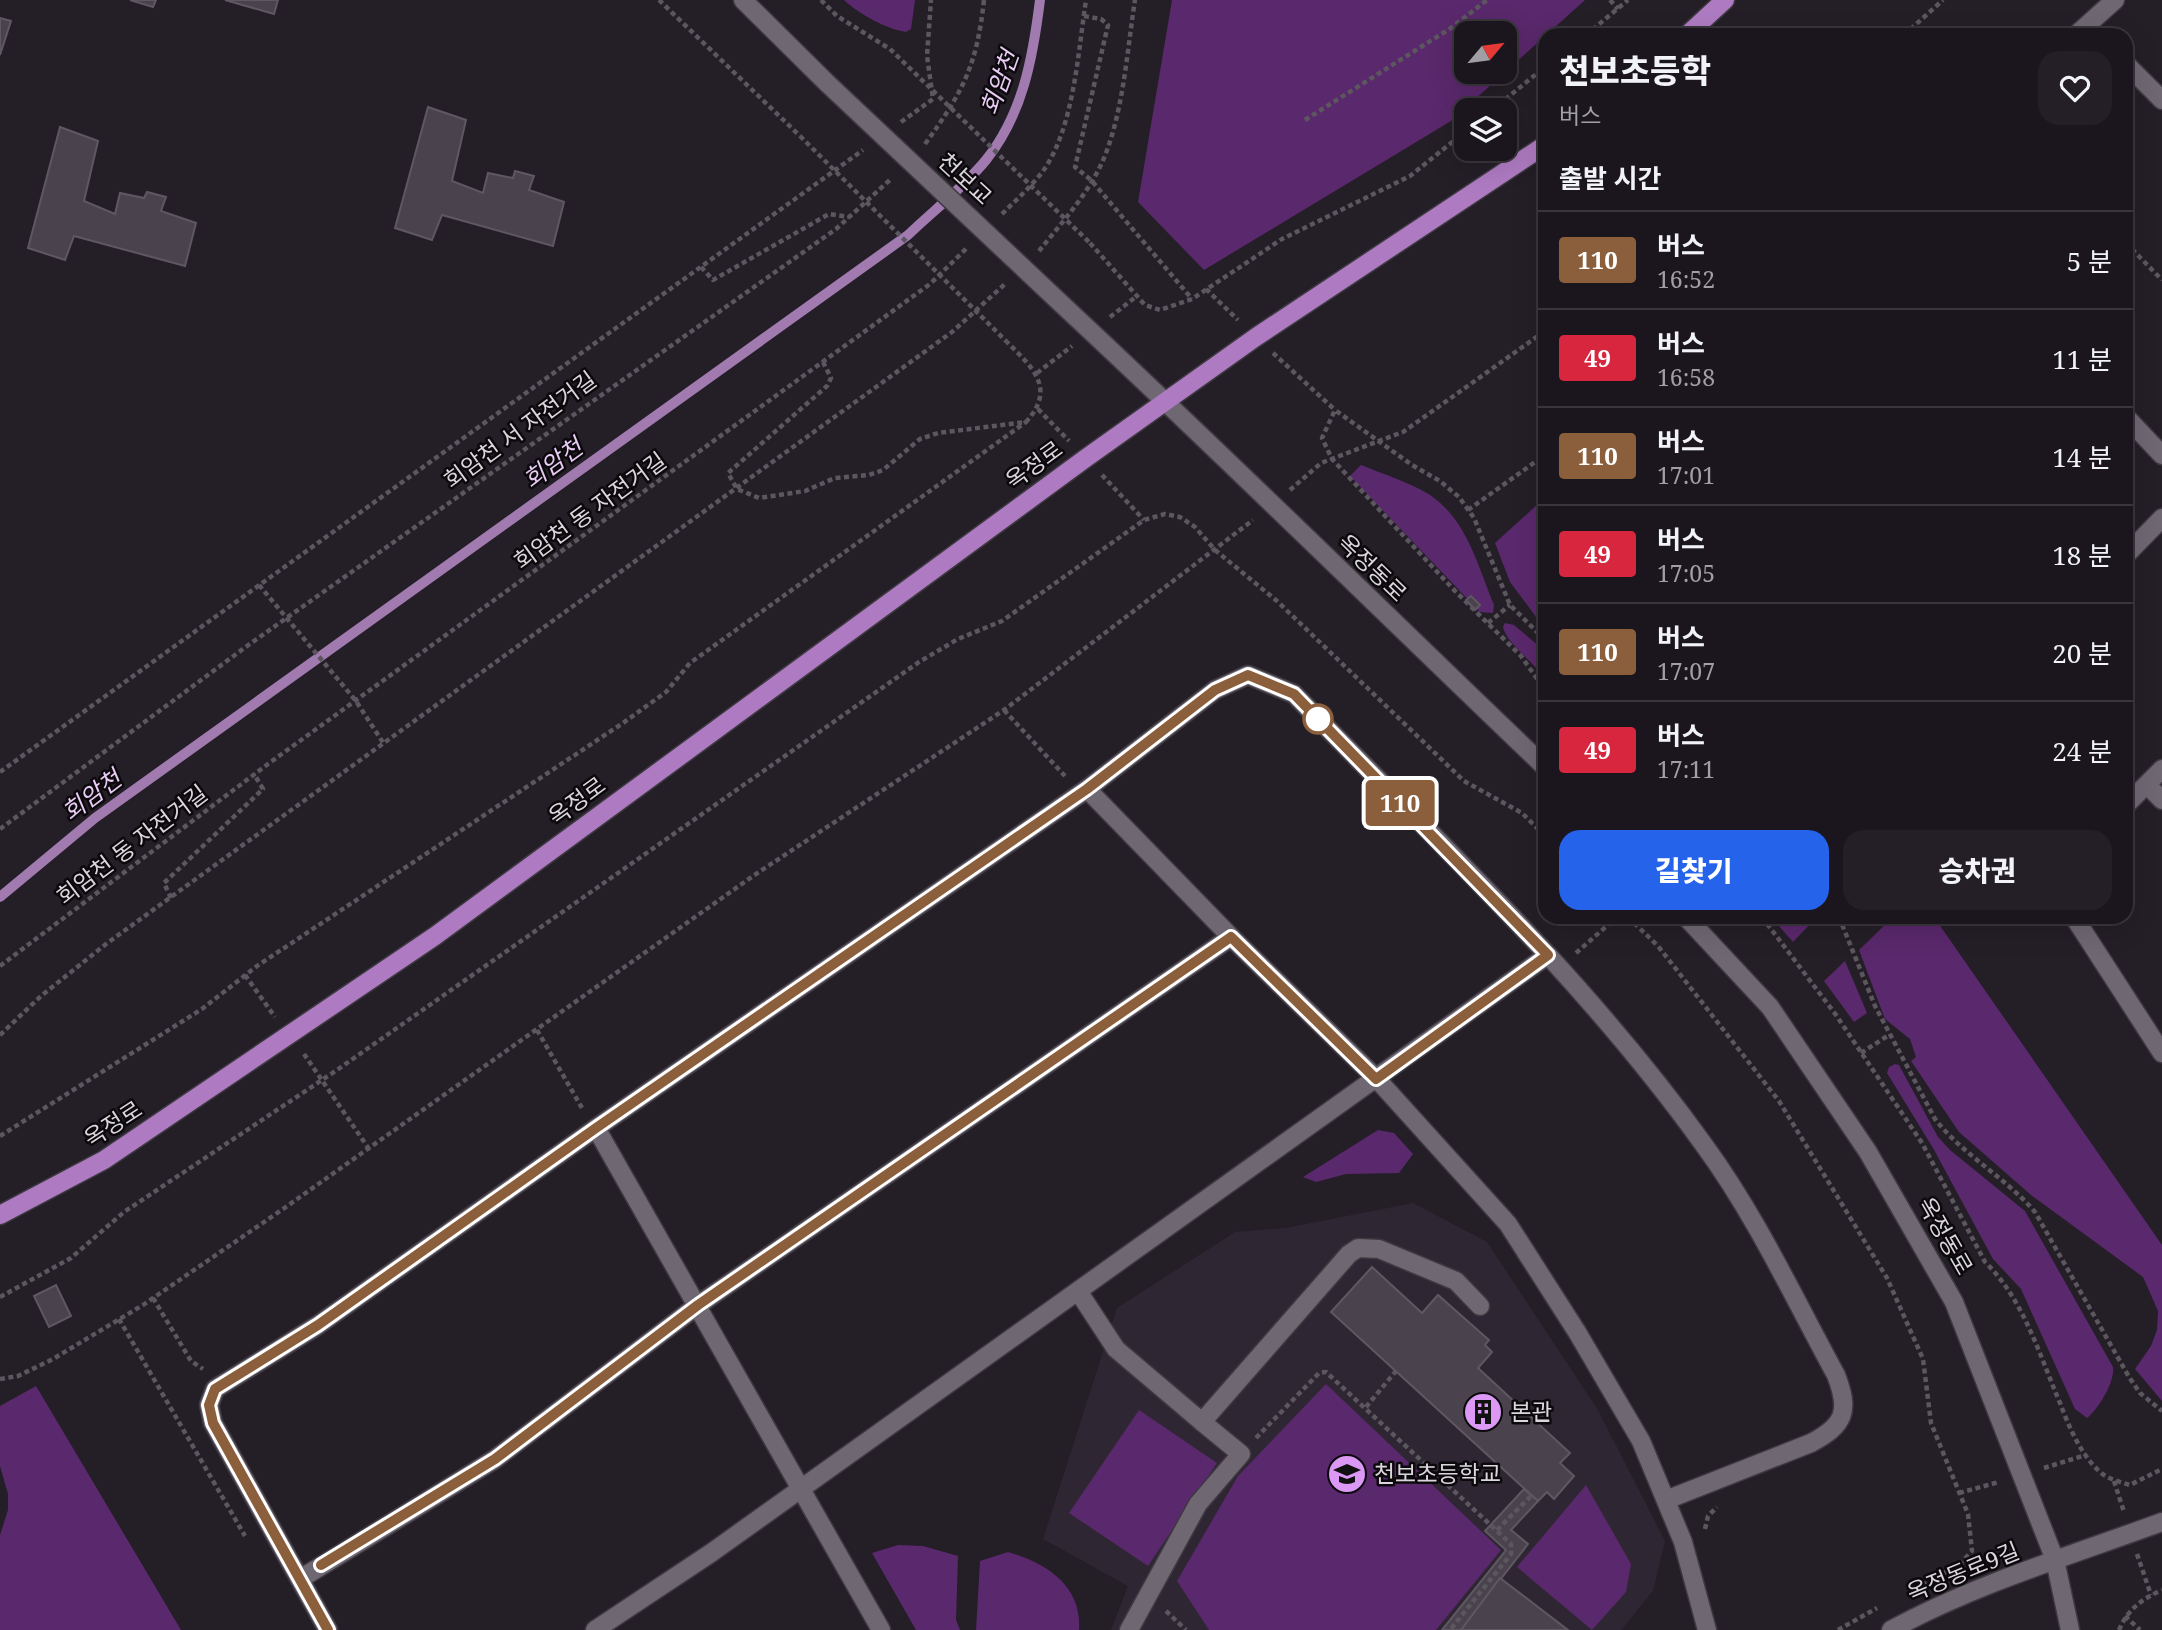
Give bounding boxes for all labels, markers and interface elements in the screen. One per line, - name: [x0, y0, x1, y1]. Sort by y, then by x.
- north arrow: [1454, 21, 1517, 84]
- map controls: [1454, 21, 1517, 161]
- water label: 회암천: [972, 43, 1026, 119]
- text: 천보초등학: [1559, 48, 1711, 93]
- button: heart: [2038, 51, 2112, 125]
- button: layers: [1454, 98, 1517, 161]
- text: 버스: [1559, 99, 1601, 131]
- street label: 천보교: [932, 145, 1000, 212]
- text: 출발 시간: [1559, 160, 1661, 196]
- text: 버스: [1657, 227, 1705, 263]
- text: 110: [1577, 243, 1618, 276]
- text: 5 분: [2067, 243, 2112, 279]
- text: 16:52: [1657, 263, 1715, 295]
- text: 버스: [1657, 325, 1705, 361]
- text: 49: [1584, 341, 1611, 374]
- text: 11 분: [2052, 341, 2112, 377]
- text: 16:58: [1657, 361, 1715, 393]
- street label: 회암천 서 자전거길: [439, 366, 601, 494]
- text: 버스: [1657, 423, 1705, 459]
- water label: 회암천: [518, 433, 588, 495]
- street label: 옥정로: [998, 433, 1068, 496]
- text: 110: [1577, 439, 1618, 472]
- text: 14 분: [2052, 439, 2112, 475]
- street label: 회암천 동 자전거길: [507, 444, 672, 576]
- text: 17:01: [1657, 459, 1715, 491]
- text: 버스: [1657, 521, 1705, 557]
- street label: 옥정동로: [1331, 526, 1414, 608]
- text: 49: [1584, 537, 1611, 570]
- text: 18 분: [2052, 537, 2112, 573]
- text: 17:05: [1657, 557, 1715, 589]
- text: 버스: [1657, 619, 1705, 655]
- text: 110: [1577, 635, 1618, 668]
- text: 20 분: [2052, 635, 2112, 671]
- text: 17:07: [1657, 655, 1715, 687]
- unlabelled marker: [1303, 704, 1333, 734]
- text: 버스: [1657, 717, 1705, 753]
- text: 49: [1584, 733, 1611, 766]
- text: 24 분: [2052, 733, 2112, 769]
- text: 17:11: [1657, 753, 1715, 785]
- water label: 회암천: [55, 760, 130, 828]
- street label: 옥정로: [541, 769, 611, 832]
- street label: 회암천 동 자전거길: [49, 777, 213, 912]
- line badge: 110: [1360, 780, 1440, 826]
- text: 110: [1380, 786, 1420, 819]
- button: 길찾기: [1559, 830, 1829, 910]
- button: 승차권: [1843, 830, 2112, 910]
- street label: 옥정로: [77, 1092, 148, 1154]
- street label: 옥정동로: [1911, 1191, 1981, 1280]
- building icon: 본관: [1462, 1391, 1504, 1433]
- place label: 본관: [1510, 1395, 1552, 1427]
- school or university icon: 천보초등학교: [1326, 1453, 1368, 1495]
- place label: 천보초등학교: [1374, 1457, 1501, 1489]
- street label: 옥정동로9길: [1902, 1534, 2024, 1608]

